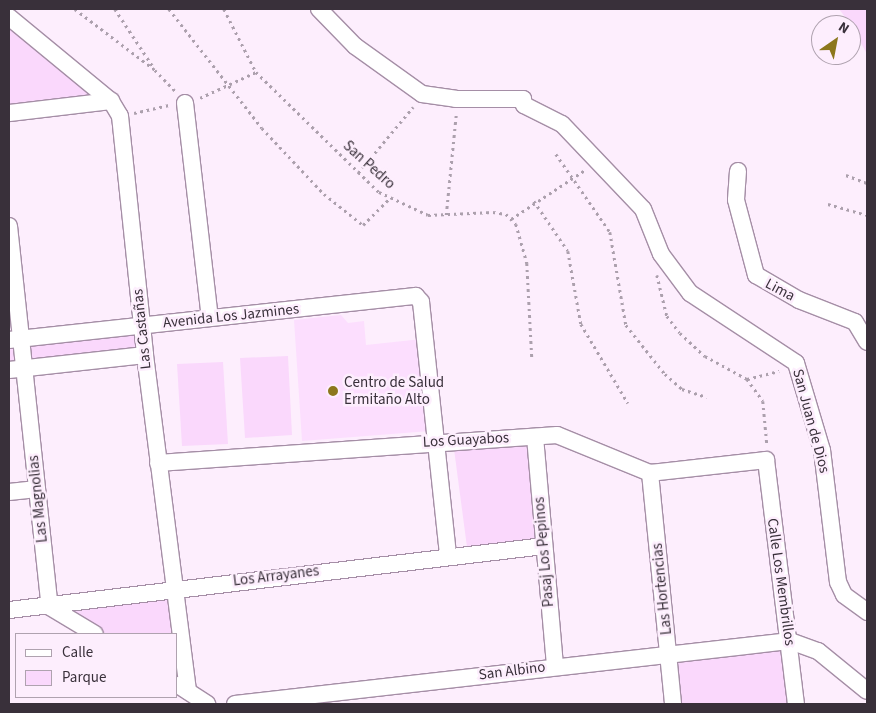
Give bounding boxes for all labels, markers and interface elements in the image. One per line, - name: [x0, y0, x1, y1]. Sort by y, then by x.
- north arrow: [811, 15, 861, 65]
- text: N: [834, 17, 853, 39]
- street label: San Pedro: [339, 137, 399, 193]
- street label: Lima: [762, 275, 798, 305]
- street label: Las Castañas: [129, 288, 155, 370]
- street label: Avenida Los Jazmines: [162, 300, 300, 332]
- street label: San Juan de Dios: [788, 367, 834, 475]
- place label: Centro de Salud Ermitaño Alto: [344, 373, 444, 408]
- marker: Centro de Salud Ermitaño Alto: [326, 384, 340, 398]
- street label: Los Guayabos: [422, 429, 510, 451]
- street label: Las Magnolias: [24, 454, 52, 544]
- street label: Pasaj Los Pepinos: [530, 496, 558, 608]
- street label: Calle Los Membrillos: [763, 517, 799, 647]
- street label: Las Hortencias: [648, 542, 676, 636]
- street label: Los Arrayanes: [232, 562, 320, 590]
- legend: [15, 633, 178, 698]
- text: Calle: [62, 642, 93, 663]
- street label: San Albino: [478, 658, 546, 684]
- text: Parque: [62, 667, 106, 688]

